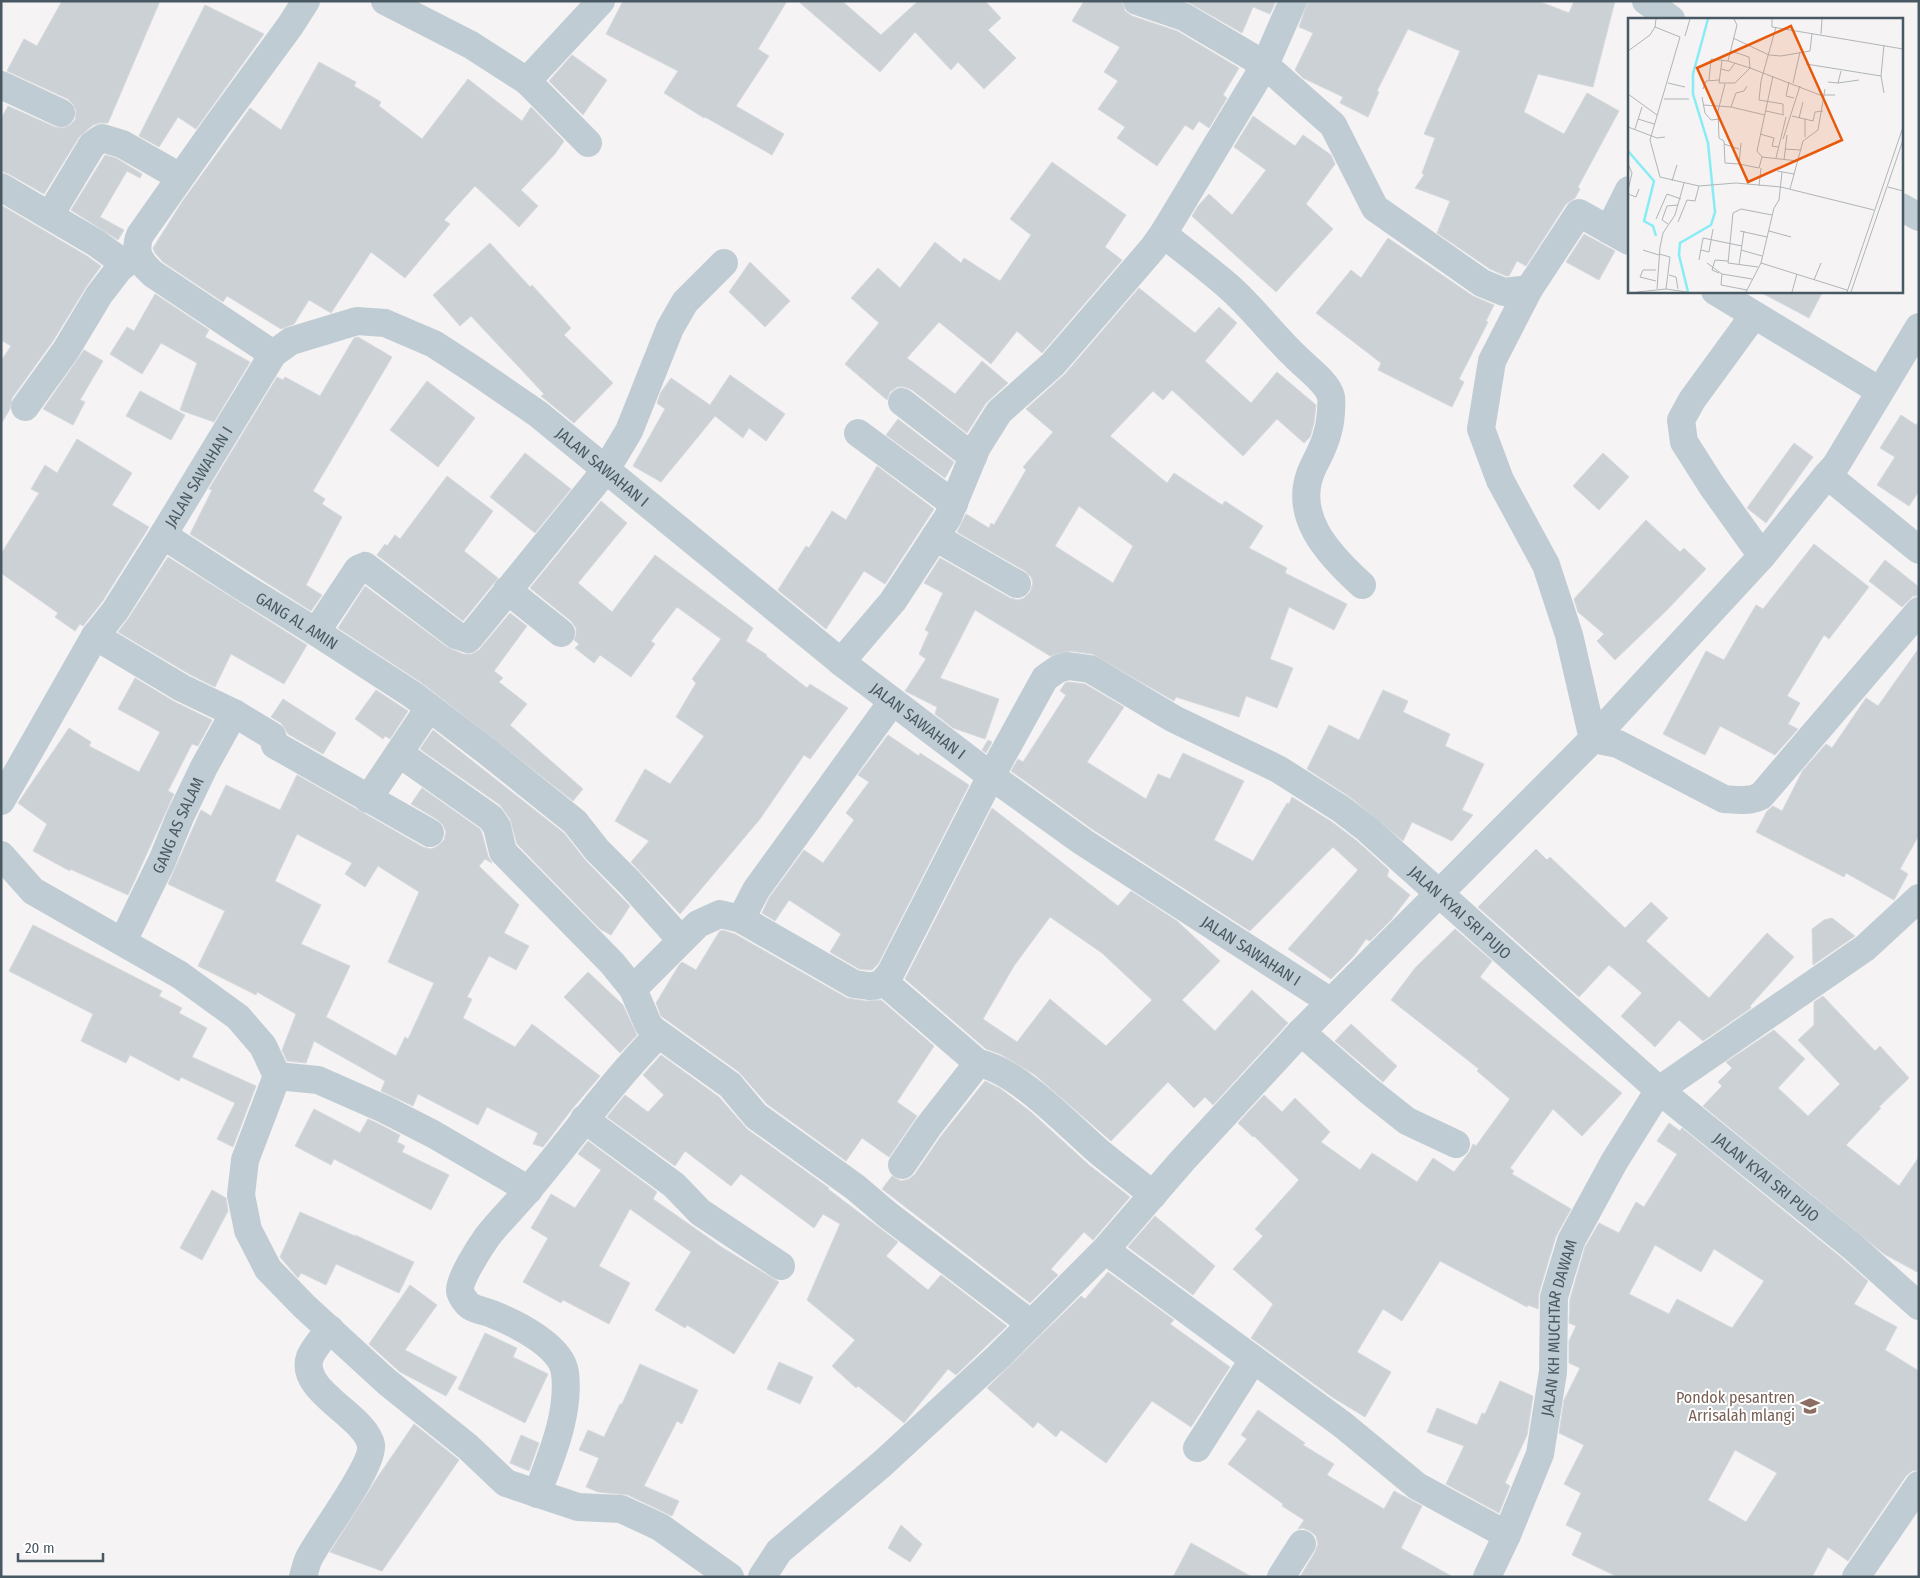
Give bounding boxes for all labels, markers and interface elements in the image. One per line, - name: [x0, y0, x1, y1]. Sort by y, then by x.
- inset map: [1628, 18, 1902, 292]
- street label: JALAN SAWAHAN I: [161, 423, 236, 530]
- street label: JALAN SAWAHAN I: [552, 423, 653, 510]
- street label: GANG AL AMIN: [252, 588, 342, 653]
- street label: JALAN SAWAHAN I: [867, 679, 969, 763]
- street label: GANG AS SALAM: [148, 774, 207, 877]
- street label: JALAN KYAI SRI PUJO: [1405, 862, 1515, 963]
- street label: JALAN SAWAHAN I: [1198, 912, 1304, 990]
- street label: JALAN KYAI SRI PUJO: [1710, 1129, 1823, 1226]
- street label: JALAN KH MUCHTAR DAWAM: [1537, 1237, 1580, 1418]
- place label: Pondok pesantren Arrisalah mlangi: [1676, 1388, 1795, 1425]
- school or university icon: Pondok pesantren Arrisalah mlangi: [1799, 1395, 1821, 1417]
- scale bar: [18, 1530, 102, 1562]
- text: 20 m: [25, 1539, 55, 1557]

